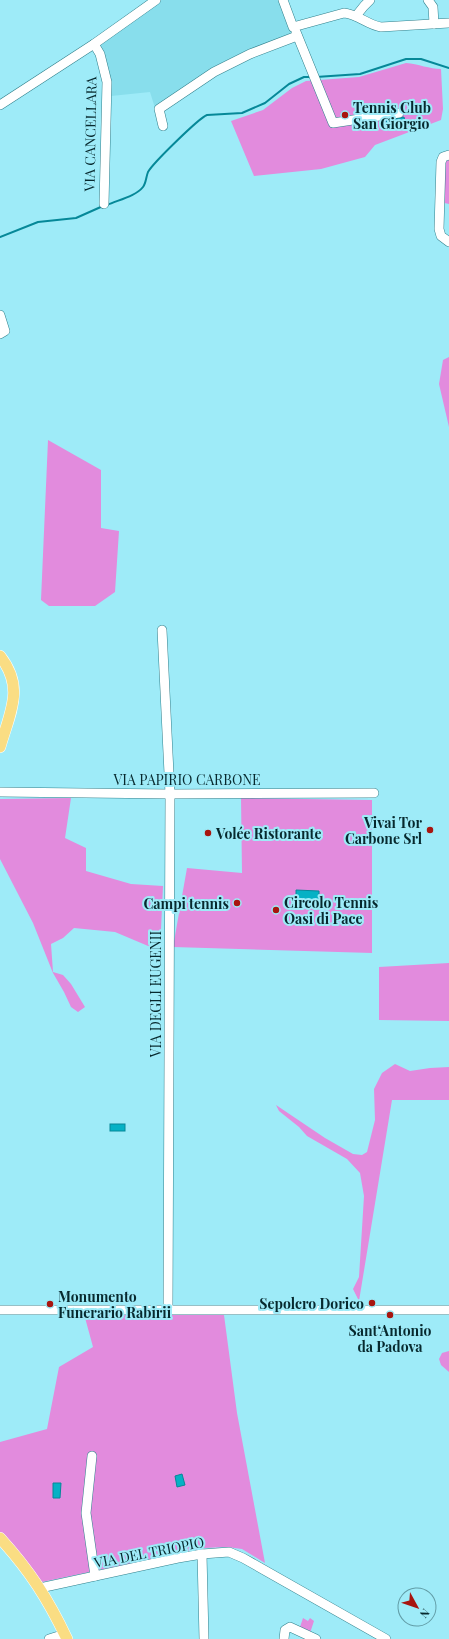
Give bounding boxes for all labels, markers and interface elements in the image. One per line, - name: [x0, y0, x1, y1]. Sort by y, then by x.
- street label: VIA CANCELLARA: [79, 76, 101, 193]
- place label: Tennis Club San Giorgio: [353, 98, 431, 133]
- marker: Tennis Club San Giorgio: [340, 110, 350, 120]
- street label: VIA PAPIRIO CARBONE: [112, 770, 261, 789]
- place label: Vivai Tor Carbone Srl: [345, 813, 423, 848]
- place label: Volée Ristorante: [215, 824, 321, 843]
- marker: Vivai Tor Carbone Srl: [425, 825, 435, 835]
- marker: Volée Ristorante: [203, 828, 213, 838]
- place label: Circolo Tennis Oasi di Pace: [284, 893, 378, 928]
- place label: Campi tennis: [143, 894, 229, 913]
- marker: Campi tennis: [232, 898, 242, 908]
- marker: Circolo Tennis Oasi di Pace: [271, 905, 281, 915]
- street label: VIA DEGLI EUGENII: [146, 931, 165, 1058]
- place label: Monumento Funerario Rabirii: [58, 1287, 172, 1322]
- place label: Sepolcro Dorico: [259, 1294, 364, 1313]
- marker: Sepolcro Dorico: [367, 1298, 377, 1308]
- marker: Monumento Funerario Rabirii: [45, 1299, 55, 1309]
- marker: Sant‘Antonio da Padova: [385, 1310, 395, 1320]
- place label: Sant‘Antonio da Padova: [349, 1321, 432, 1356]
- street label: VIA DEL TRIOPIO: [91, 1532, 206, 1572]
- north arrow: [397, 1587, 437, 1627]
- text: N: [417, 1606, 433, 1622]

